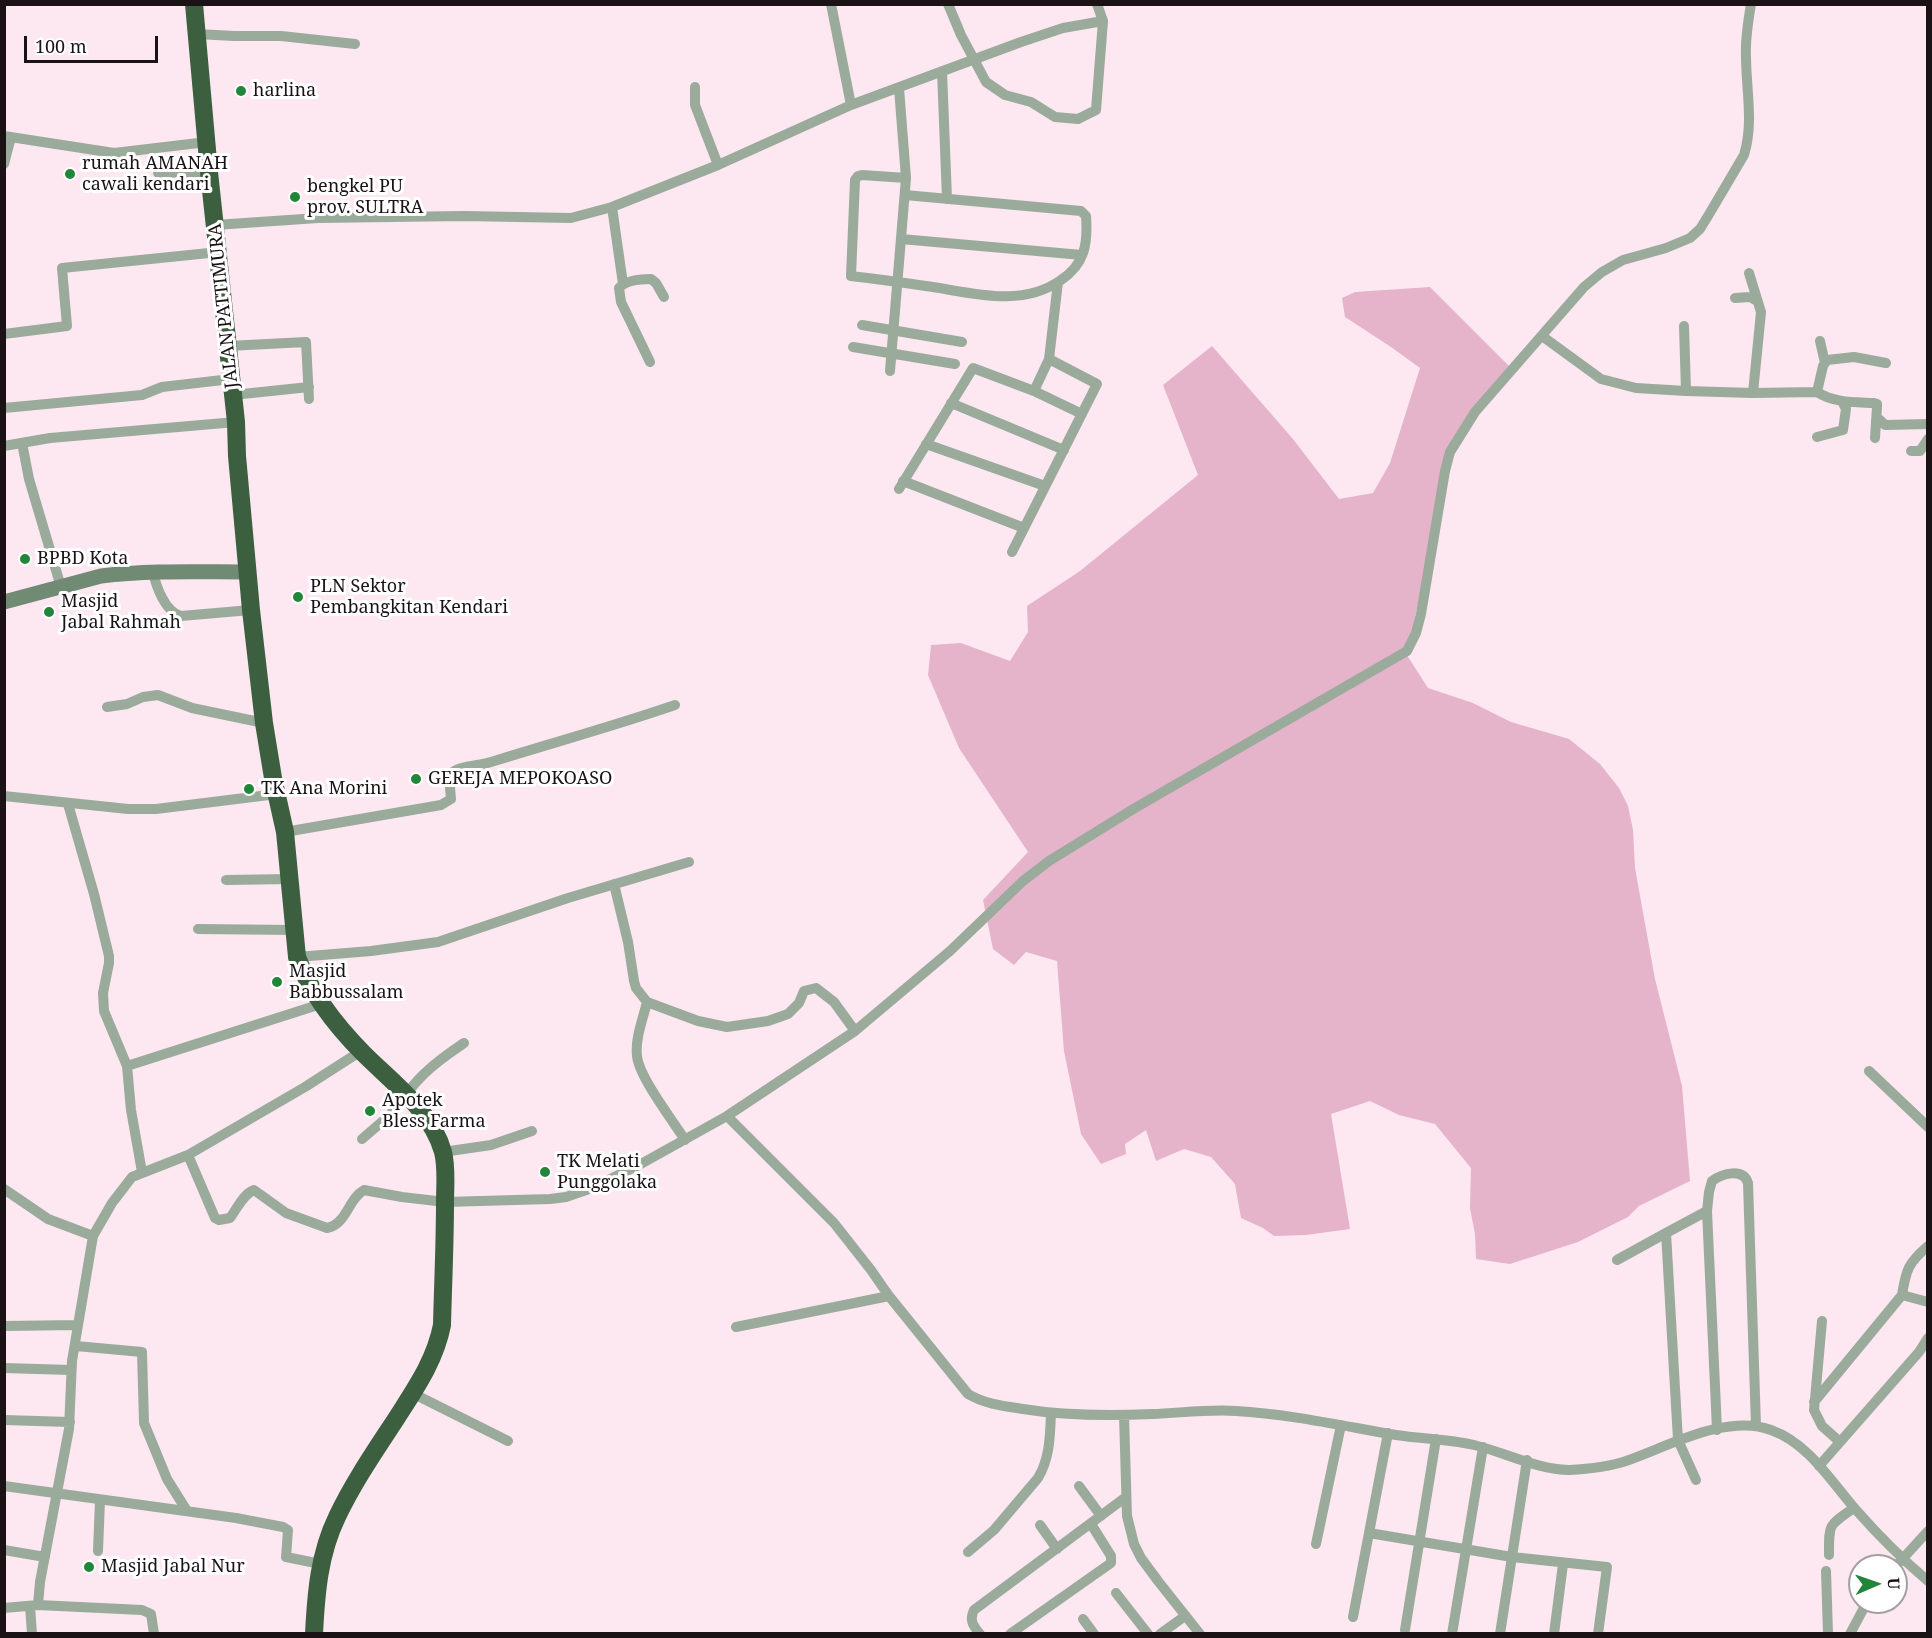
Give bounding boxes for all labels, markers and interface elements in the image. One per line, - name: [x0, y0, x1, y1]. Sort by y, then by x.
- scale bar: [27, 24, 160, 62]
- text: 100 m: [35, 34, 87, 58]
- place label: harlina: [253, 80, 316, 102]
- marker: harlina: [234, 84, 248, 98]
- place label: rumah AMANAH cawali kendari: [82, 153, 228, 195]
- marker: rumah AMANAH cawali kendari: [63, 167, 77, 181]
- place label: bengkel PU prov. SULTRA: [307, 176, 423, 219]
- marker: bengkel PU prov. SULTRA: [288, 190, 302, 204]
- street label: JALAN PATTIMURA: [205, 222, 243, 390]
- place label: BPBD Kota: [37, 548, 128, 570]
- marker: BPBD Kota: [18, 552, 32, 566]
- place label: PLN Sektor Pembangkitan Kendari: [310, 576, 508, 618]
- marker: PLN Sektor Pembangkitan Kendari: [291, 590, 305, 604]
- place label: Masjid Jabal Rahmah: [61, 591, 181, 634]
- marker: Masjid Jabal Rahmah: [42, 605, 56, 619]
- place label: GEREJA MEPOKOASO: [428, 768, 612, 790]
- marker: GEREJA MEPOKOASO: [409, 772, 423, 786]
- place label: TK Ana Morini: [261, 778, 387, 800]
- marker: TK Ana Morini: [242, 782, 256, 796]
- place label: Masjid Babbussalam: [289, 961, 404, 1004]
- marker: Masjid Babbussalam: [270, 975, 284, 989]
- place label: Apotek Bless Farma: [382, 1090, 486, 1132]
- marker: Apotek Bless Farma: [363, 1104, 377, 1118]
- place label: TK Melati Punggolaka: [557, 1151, 657, 1194]
- marker: TK Melati Punggolaka: [538, 1165, 552, 1179]
- north arrow: [1848, 1554, 1908, 1614]
- place label: Masjid Jabal Nur: [101, 1556, 245, 1578]
- marker: Masjid Jabal Nur: [82, 1560, 96, 1574]
- text: U: [1883, 1577, 1905, 1590]

